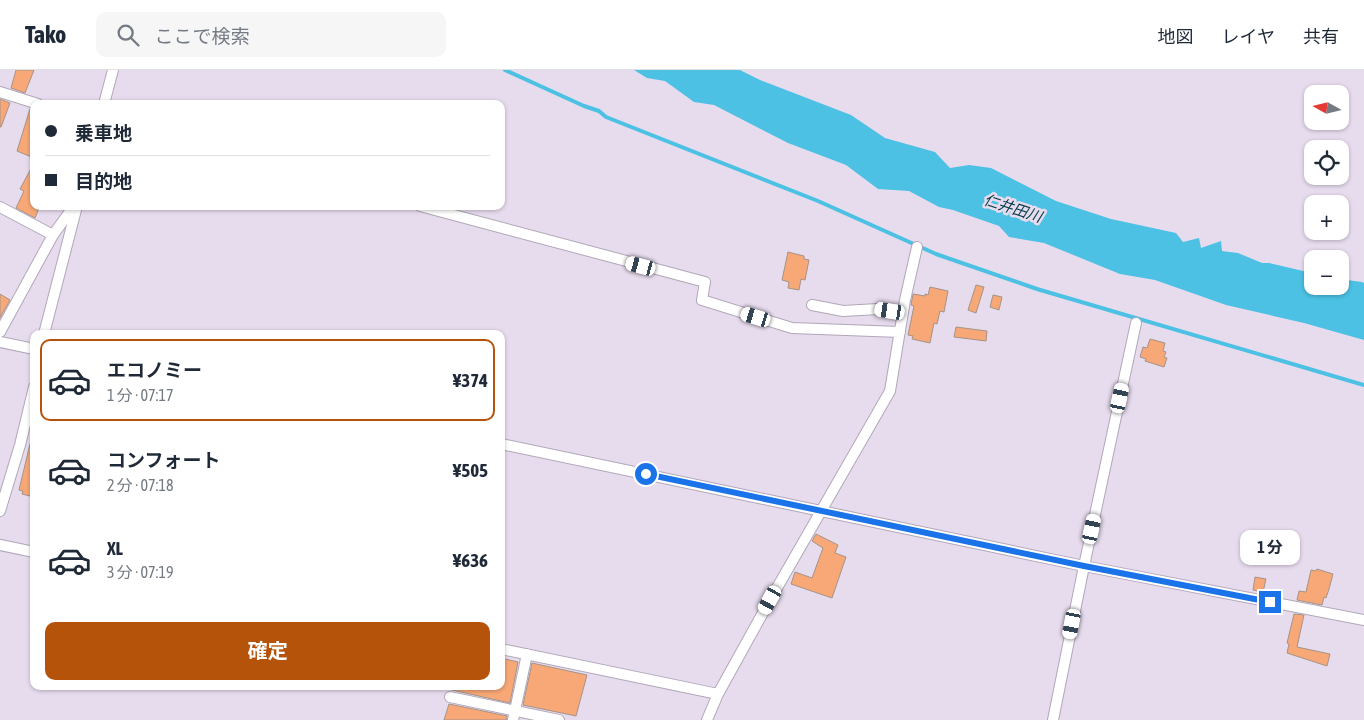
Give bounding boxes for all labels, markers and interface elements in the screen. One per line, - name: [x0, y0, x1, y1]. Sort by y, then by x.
- search box: [96, 12, 446, 57]
- text: Tako: [25, 21, 66, 48]
- icon: search: [114, 21, 142, 49]
- text: ここで検索: [154, 25, 249, 47]
- text: 地図: [1158, 26, 1194, 47]
- text: レイヤ: [1222, 26, 1275, 47]
- text: 共有: [1303, 26, 1339, 47]
- north arrow: [1304, 85, 1349, 130]
- map controls: [1304, 85, 1349, 295]
- text: 乗車地: [75, 122, 132, 144]
- button: locate: [1304, 140, 1349, 185]
- text: 目的地: [75, 170, 132, 192]
- water label: 仁井田川: [982, 191, 1046, 226]
- button: +: [1304, 195, 1349, 240]
- button: −: [1304, 250, 1349, 295]
- car: [624, 255, 657, 277]
- car: [874, 301, 905, 321]
- car: [739, 305, 772, 329]
- icon: car: [47, 358, 92, 403]
- text: エコノミー: [107, 359, 202, 381]
- text: ¥374: [453, 369, 488, 391]
- car: [1109, 382, 1130, 414]
- text: 1 分 · 07:17: [107, 386, 173, 404]
- icon: car: [47, 448, 92, 493]
- text: コンフォート: [107, 449, 220, 471]
- text: ¥505: [453, 459, 488, 481]
- route start: [635, 463, 657, 485]
- text: 2 分 · 07:18: [107, 476, 173, 494]
- car: [1081, 513, 1102, 545]
- callout: 1 分: [1240, 530, 1300, 564]
- text: XL: [107, 537, 123, 559]
- icon: car: [47, 538, 92, 583]
- text: 1 分: [1257, 538, 1283, 556]
- text: ¥636: [453, 549, 488, 571]
- text: 3 分 · 07:19: [107, 563, 173, 581]
- car: [756, 583, 783, 617]
- route end: [1259, 591, 1281, 613]
- car: [1061, 608, 1082, 640]
- button: 確定: [45, 622, 490, 680]

